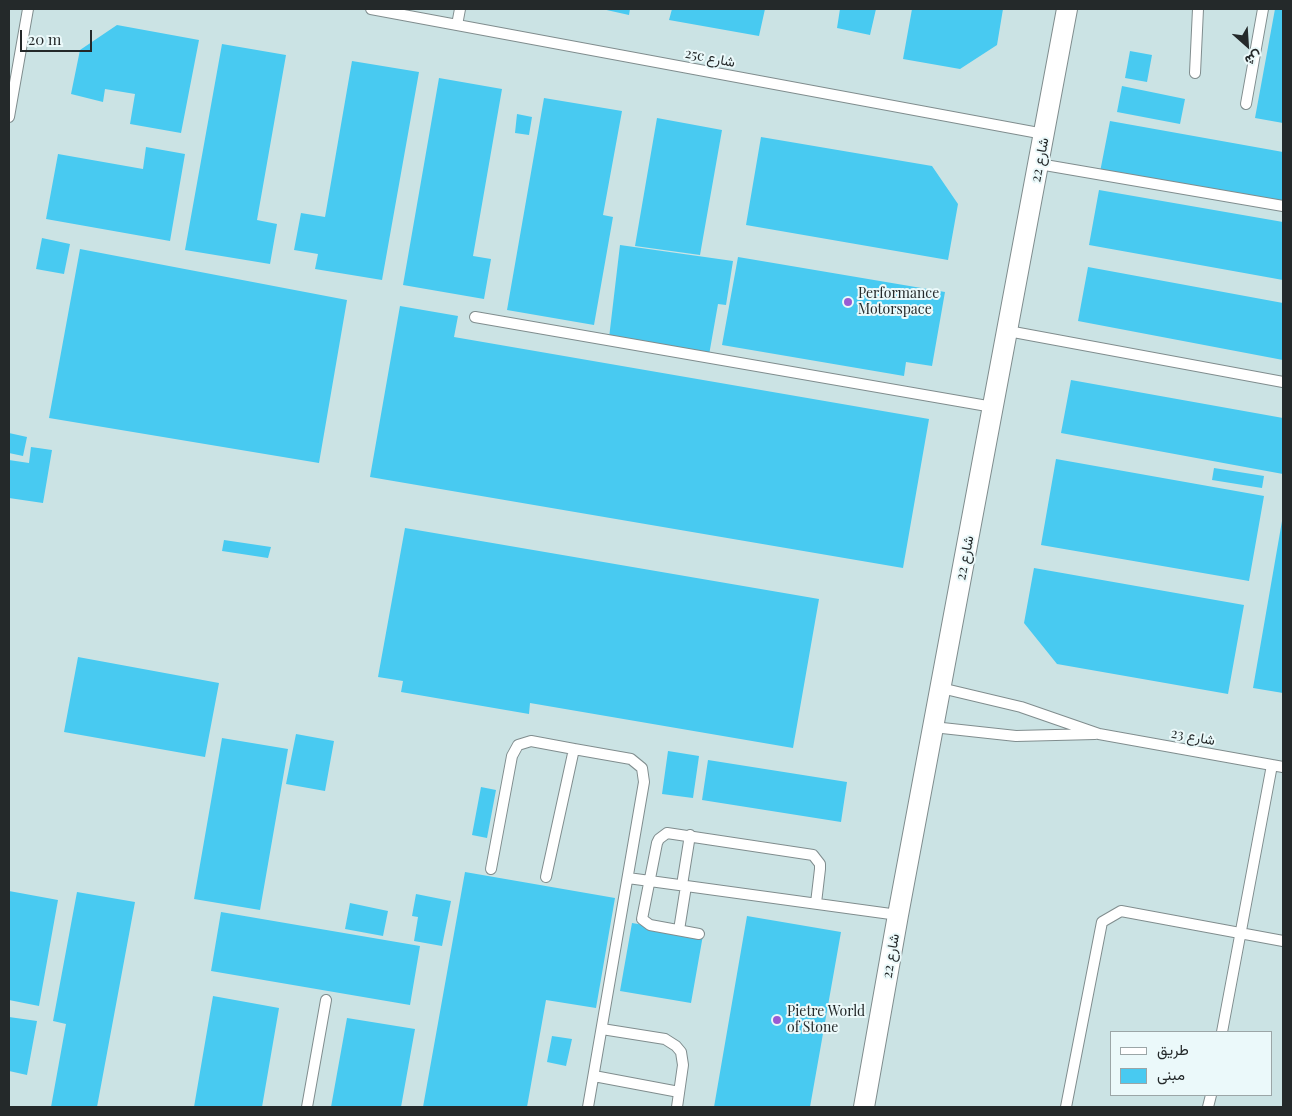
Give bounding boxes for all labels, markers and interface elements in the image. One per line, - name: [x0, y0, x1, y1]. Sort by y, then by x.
- scale bar: [22, 20, 95, 52]
- north arrow: [1222, 20, 1272, 70]
- text: 20 m: [28, 29, 61, 49]
- street label: 25c شارع: [683, 45, 737, 71]
- text: ش: [1242, 47, 1266, 71]
- street label: شارع 22: [1027, 136, 1053, 184]
- place label: Performance Motorspace: [858, 286, 939, 318]
- marker: Performance Motorspace: [842, 296, 854, 308]
- street label: شارع 22: [952, 534, 978, 582]
- street label: شارع 23: [1170, 725, 1216, 749]
- street label: شارع 22: [879, 932, 903, 980]
- place label: Pietre World of Stone: [787, 1004, 865, 1036]
- marker: Pietre World of Stone: [771, 1014, 783, 1026]
- legend: [1110, 1031, 1272, 1096]
- text: طريق: [1157, 1039, 1189, 1059]
- text: مبنى: [1157, 1064, 1185, 1084]

